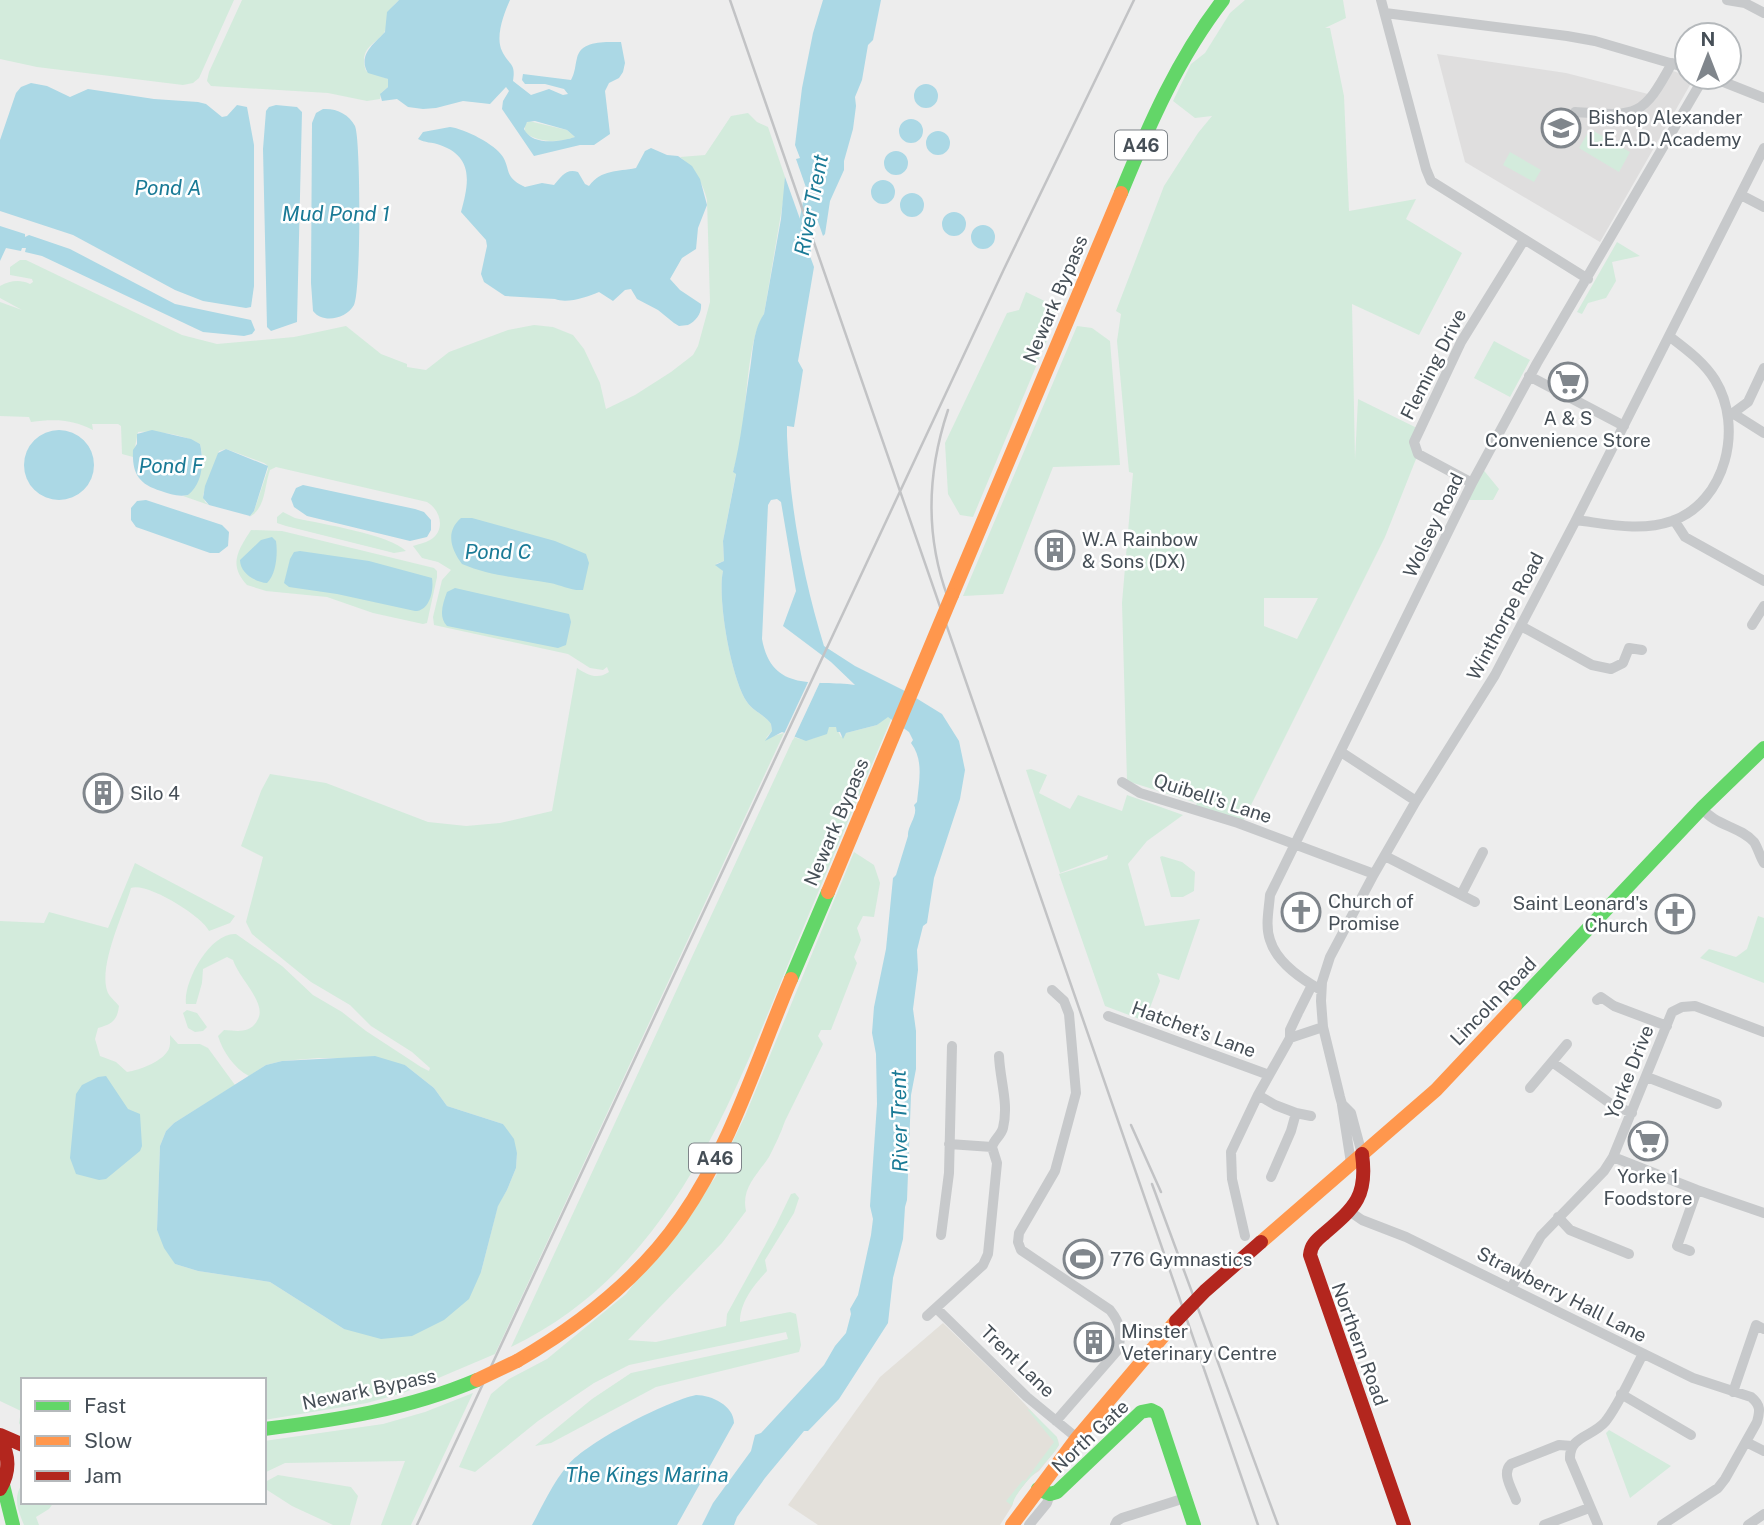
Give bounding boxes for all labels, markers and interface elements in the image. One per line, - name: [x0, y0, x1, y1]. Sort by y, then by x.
- north arrow: [1673, 21, 1743, 91]
- text: N: [1701, 28, 1715, 50]
- place label: Bishop Alexander L.E.A.D. Academy: [1588, 106, 1743, 150]
- school or university icon: Bishop Alexander L.E.A.D. Academy: [1540, 107, 1582, 149]
- road number: A46: [1115, 130, 1167, 160]
- water label: River Trent: [789, 152, 833, 258]
- water label: Pond A: [134, 175, 202, 200]
- water label: Mud Pond 1: [282, 201, 390, 226]
- street label: Newark Bypass: [1018, 232, 1092, 366]
- street label: Fleming Drive: [1396, 305, 1470, 423]
- supermarket icon: A & S Convenience Store: [1547, 361, 1589, 403]
- place label: A & S Convenience Store: [1485, 407, 1651, 451]
- water label: Pond F: [138, 453, 204, 478]
- street label: Wolsey Road: [1398, 469, 1468, 581]
- place label: W.A Rainbow & Sons (DX): [1082, 528, 1198, 572]
- building icon: W.A Rainbow & Sons (DX): [1034, 529, 1076, 571]
- water label: Pond C: [465, 539, 532, 564]
- street label: Winthorpe Road: [1462, 548, 1548, 684]
- street label: Newark Bypass: [799, 755, 873, 889]
- street label: Quibell's Lane: [1151, 769, 1275, 827]
- building icon: Silo 4: [82, 772, 124, 814]
- place label: Silo 4: [130, 782, 180, 804]
- place label: Church of Promise: [1328, 890, 1414, 934]
- church icon: Church of Promise: [1280, 891, 1322, 933]
- place label: Saint Leonard's Church: [1513, 892, 1648, 936]
- church icon: Saint Leonard's Church: [1654, 893, 1696, 935]
- street label: Lincoln Road: [1445, 952, 1541, 1050]
- street label: Hatchet's Lane: [1129, 996, 1259, 1062]
- street label: Yorke Drive: [1600, 1022, 1658, 1122]
- water label: River Trent: [886, 1069, 912, 1173]
- supermarket icon: Yorke 1 Foodstore: [1627, 1120, 1669, 1162]
- road number: A46: [689, 1143, 741, 1172]
- place label: Yorke 1 Foodstore: [1603, 1165, 1693, 1209]
- sports icon: 776 Gymnastics: [1062, 1238, 1104, 1280]
- street label: Strawberry Hall Lane: [1473, 1242, 1651, 1346]
- place label: 776 Gymnastics: [1110, 1248, 1252, 1270]
- street label: Northern Road: [1328, 1280, 1392, 1408]
- street label: Trent Lane: [976, 1320, 1060, 1402]
- place label: Minster Veterinary Centre: [1121, 1320, 1277, 1364]
- building icon: Minster Veterinary Centre: [1073, 1321, 1115, 1363]
- street label: Newark Bypass: [300, 1364, 438, 1414]
- legend: [21, 1378, 266, 1504]
- text: Fast: [84, 1393, 126, 1418]
- street label: North Gate: [1047, 1395, 1133, 1477]
- text: Slow: [84, 1428, 132, 1453]
- water label: The Kings Marina: [565, 1462, 729, 1487]
- text: Jam: [84, 1463, 122, 1488]

